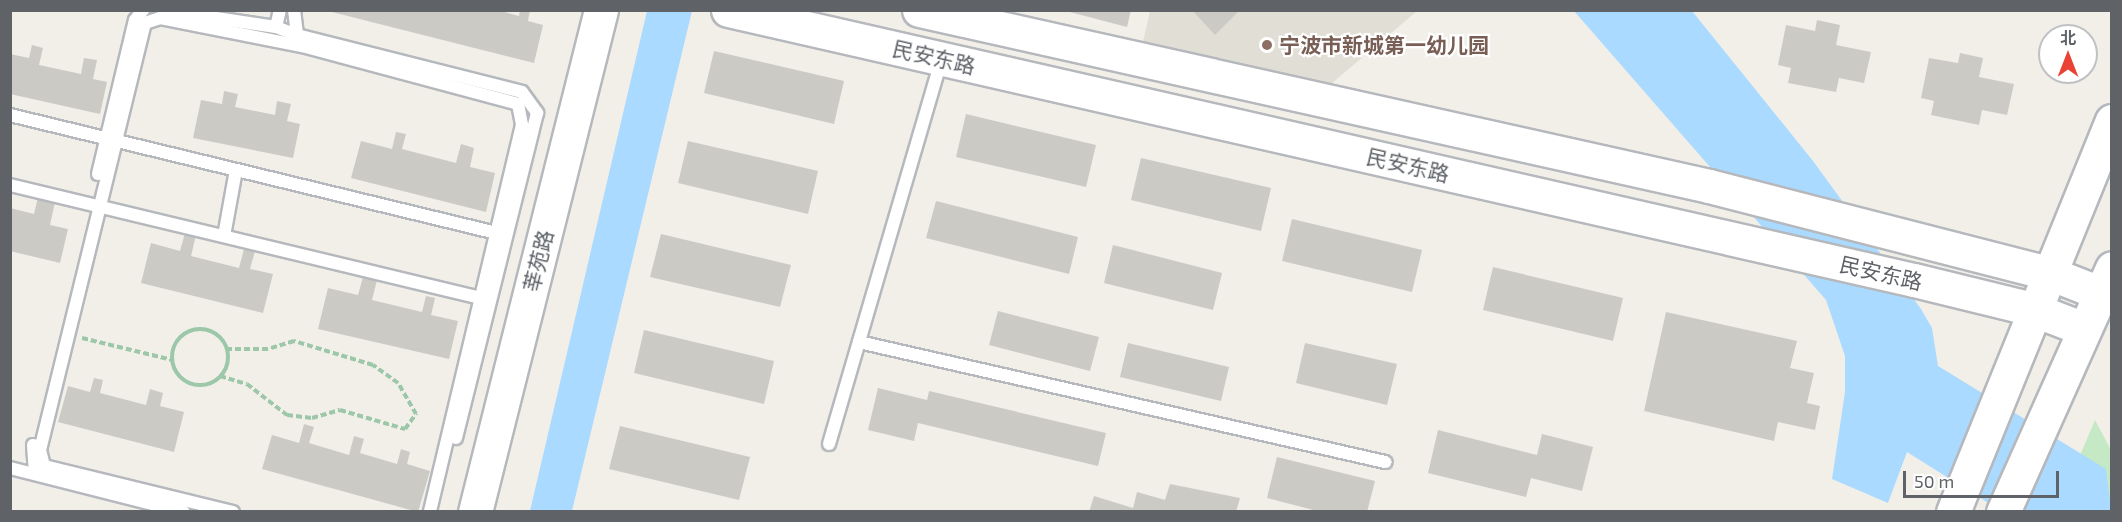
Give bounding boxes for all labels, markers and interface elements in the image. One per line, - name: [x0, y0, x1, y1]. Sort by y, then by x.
- north arrow: [2038, 24, 2098, 84]
- text: 北: [2060, 28, 2076, 47]
- place label: 宁波市新城第一幼儿园: [1279, 32, 1489, 58]
- street label: 民安东路: [890, 35, 978, 79]
- marker: 宁波市新城第一幼儿园: [1260, 38, 1274, 52]
- street label: 民安东路: [1364, 143, 1452, 187]
- street label: 莘苑路: [518, 227, 558, 295]
- street label: 民安东路: [1837, 251, 1925, 295]
- scale bar: [1906, 459, 2062, 497]
- text: 50 m: [1914, 470, 1954, 492]

